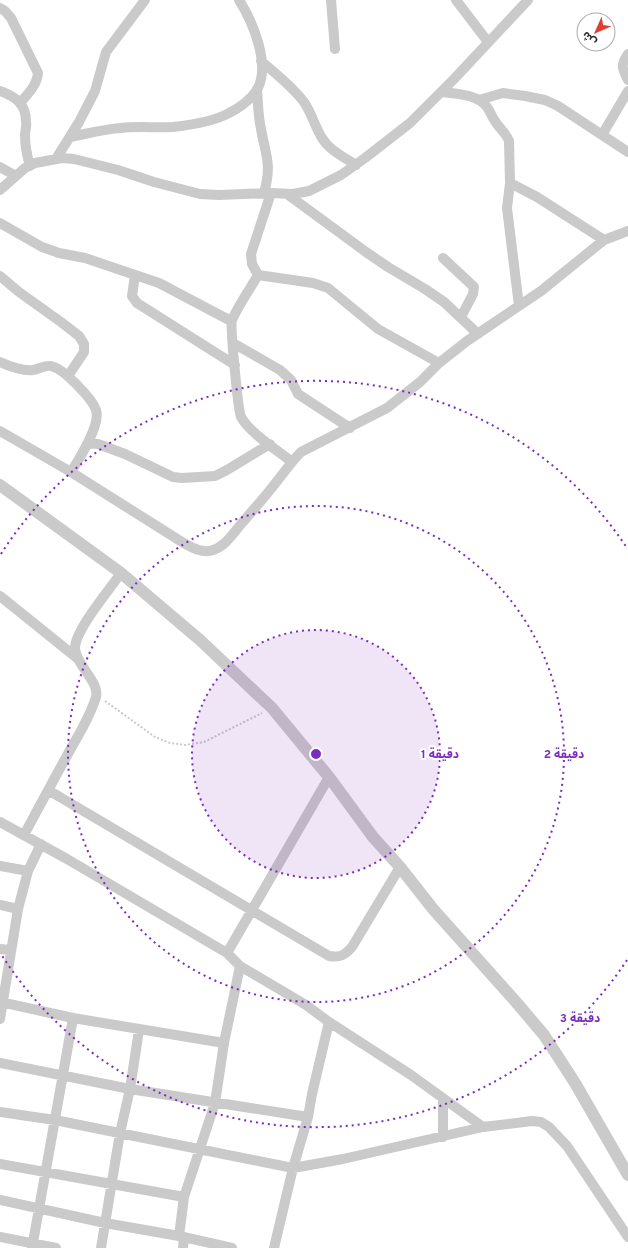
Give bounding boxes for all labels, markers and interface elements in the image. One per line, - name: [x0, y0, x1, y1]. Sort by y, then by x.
- north arrow: [576, 12, 616, 52]
- text: ش: [579, 28, 600, 49]
- centre of rings: [309, 747, 323, 761]
- text: 1 دقيقة: [421, 747, 459, 763]
- text: 2 دقيقة: [544, 747, 584, 763]
- text: 3 دقيقة: [560, 1011, 600, 1027]

